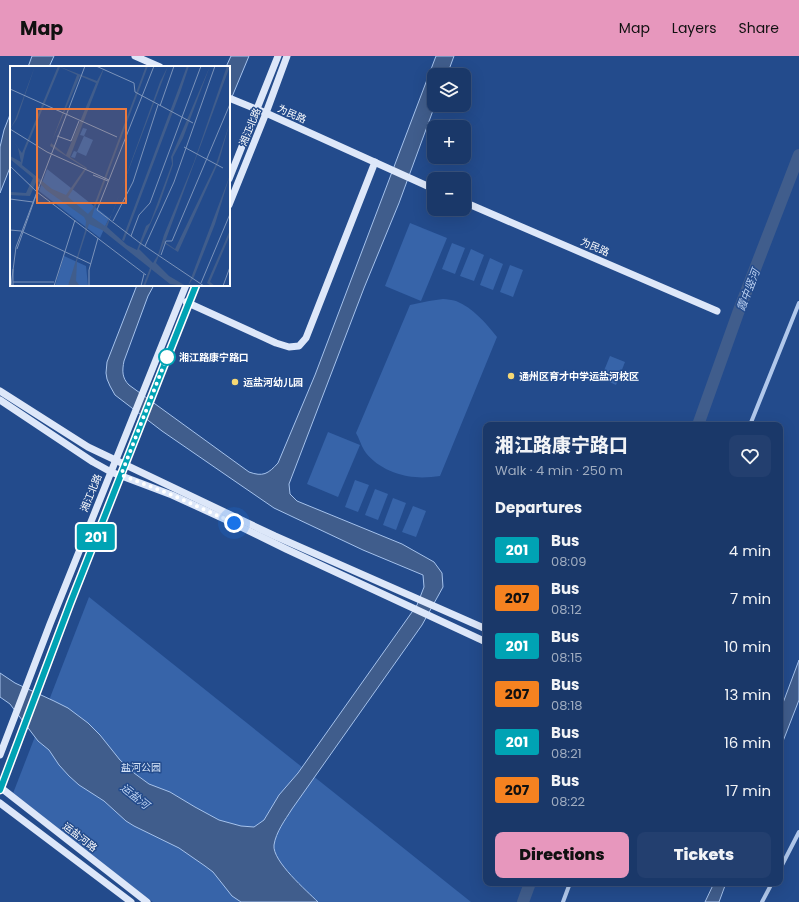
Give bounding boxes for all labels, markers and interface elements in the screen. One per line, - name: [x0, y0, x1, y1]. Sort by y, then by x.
- text: Map: [20, 15, 63, 42]
- text: Map: [619, 18, 650, 38]
- text: Layers: [672, 18, 716, 38]
- text: Share: [738, 18, 779, 38]
- inset map: [10, 66, 230, 286]
- map controls: [427, 68, 471, 216]
- button: layers: [427, 68, 471, 112]
- street label: 为民路: [275, 101, 309, 127]
- street label: 湘江北路: [236, 106, 264, 148]
- button: +: [427, 120, 471, 164]
- button: −: [427, 172, 471, 216]
- street label: 为民路: [578, 234, 612, 260]
- water label: 霞中竖河: [733, 265, 764, 313]
- marker: 湘江路康宁路口: [158, 348, 176, 366]
- place label: 湘江路康宁路口: [179, 350, 249, 365]
- place label: 通州区育才中学运盐河校区: [519, 369, 639, 384]
- marker: 通州区育才中学运盐河校区: [506, 371, 516, 381]
- place label: 运盐河幼儿园: [243, 375, 303, 390]
- marker: 运盐河幼儿园: [230, 377, 240, 387]
- text: 湘江路康宁路口: [495, 432, 628, 459]
- button: heart: [729, 435, 771, 477]
- text: Walk · 4 min · 250 m: [495, 461, 623, 480]
- street label: 湘江北路: [77, 472, 105, 514]
- text: Departures: [495, 497, 582, 518]
- your location: [224, 513, 244, 533]
- line badge: 201: [73, 524, 119, 550]
- text: 201: [85, 527, 107, 547]
- text: Bus: [551, 530, 579, 551]
- text: 201: [506, 540, 528, 560]
- text: 4 min: [729, 540, 771, 561]
- text: 08:09: [551, 552, 587, 571]
- text: Bus: [551, 578, 579, 599]
- text: 207: [505, 588, 529, 608]
- text: 7 min: [730, 588, 771, 609]
- text: 08:12: [551, 600, 582, 619]
- text: Bus: [551, 626, 579, 647]
- text: 201: [506, 636, 528, 656]
- text: 10 min: [724, 636, 771, 657]
- text: 08:15: [551, 648, 582, 667]
- text: Bus: [551, 674, 579, 695]
- text: 207: [505, 684, 529, 704]
- text: 13 min: [725, 684, 771, 705]
- text: 08:18: [551, 696, 583, 715]
- text: Bus: [551, 722, 579, 743]
- text: 201: [506, 732, 528, 752]
- text: 16 min: [724, 732, 771, 753]
- text: 08:21: [551, 744, 582, 763]
- park label: 盐河公园: [121, 760, 161, 775]
- text: Bus: [551, 770, 579, 791]
- water label: 运盐河: [117, 779, 154, 814]
- text: 207: [505, 780, 529, 800]
- text: 17 min: [725, 780, 771, 801]
- text: 08:22: [551, 792, 585, 811]
- street label: 运盐河路: [60, 819, 100, 855]
- button: Directions: [495, 832, 629, 878]
- button: Tickets: [637, 832, 771, 878]

